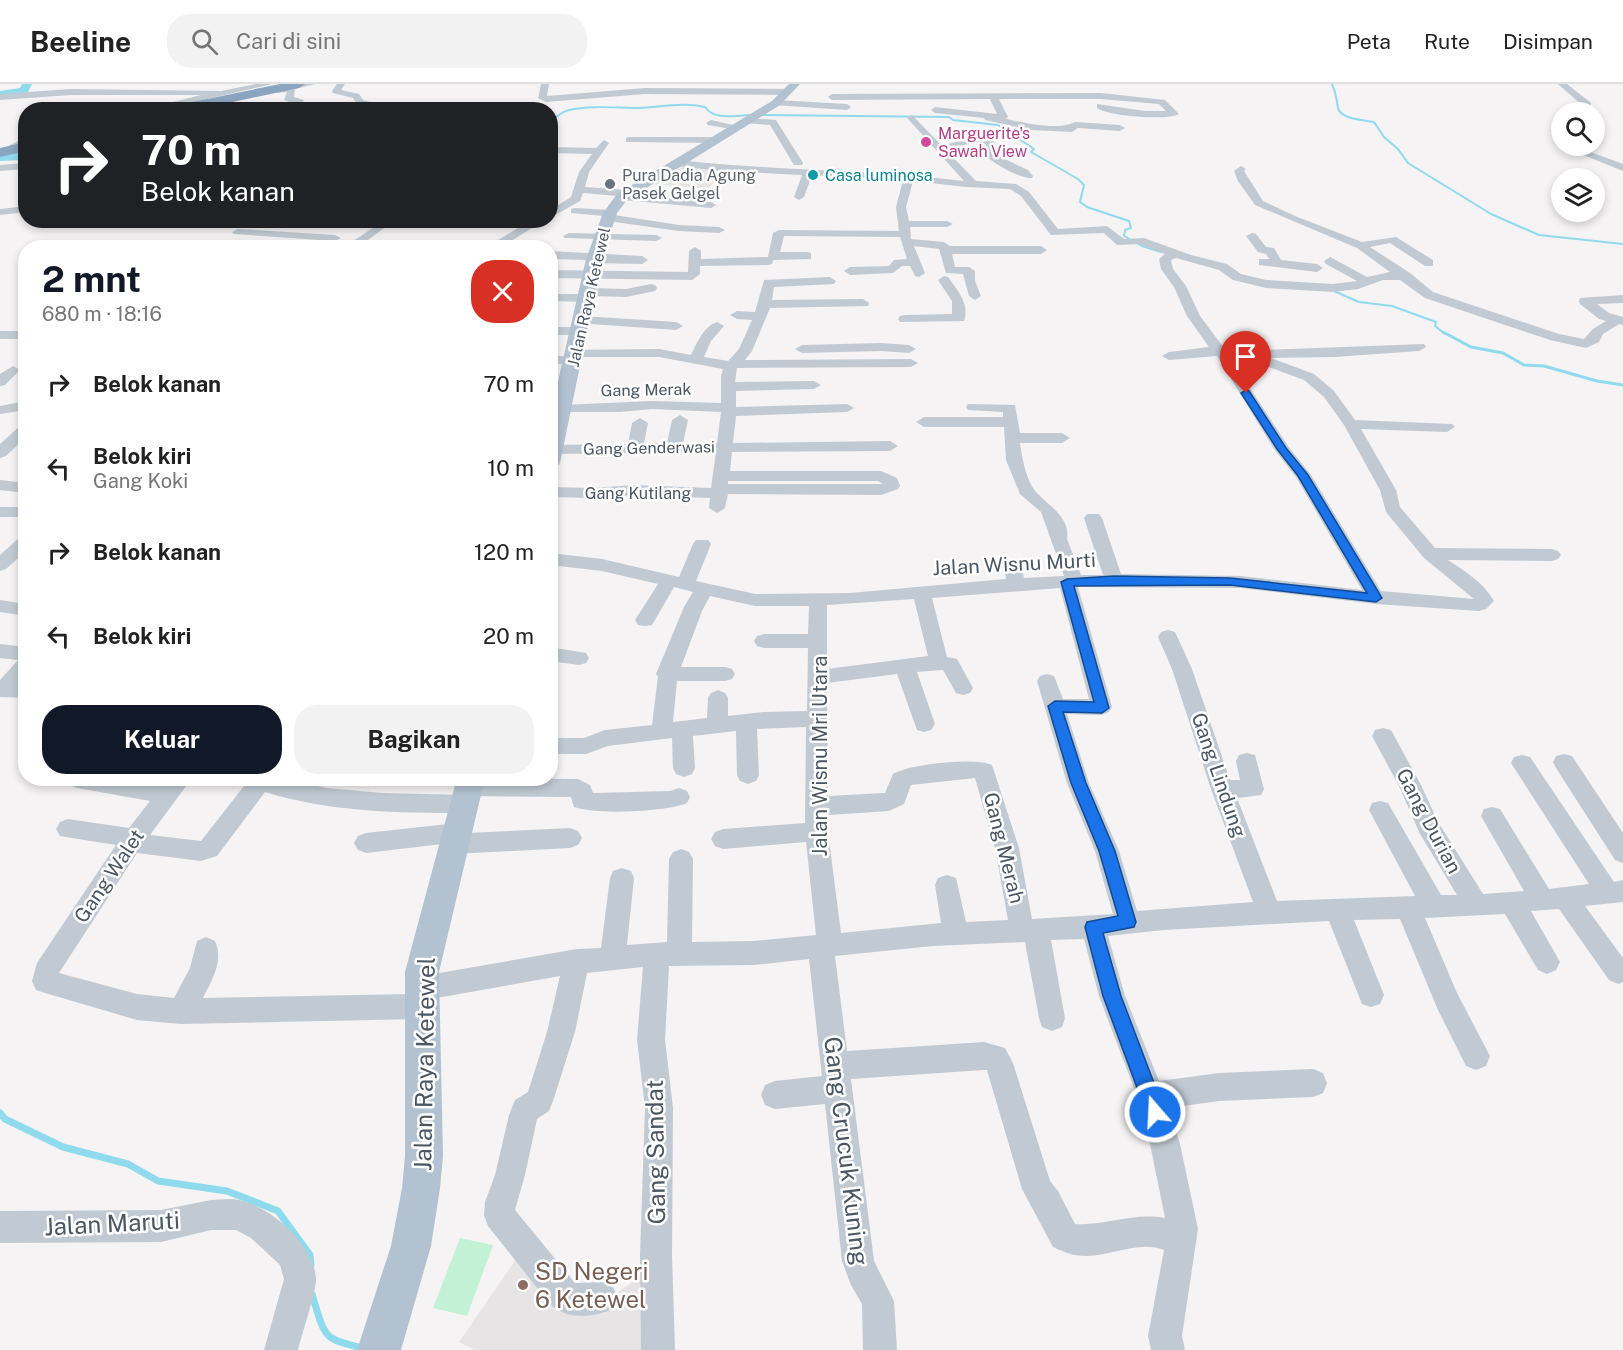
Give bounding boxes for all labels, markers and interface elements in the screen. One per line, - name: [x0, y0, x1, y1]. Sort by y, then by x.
- search box: [167, 14, 587, 68]
- text: Beeline: [30, 25, 131, 58]
- icon: search: [188, 25, 221, 58]
- text: Cari di sini: [236, 28, 341, 54]
- text: Peta: [1347, 29, 1391, 54]
- text: Rute: [1424, 29, 1470, 54]
- text: Disimpan: [1503, 29, 1593, 54]
- map controls: [1551, 102, 1605, 222]
- button: search: [1551, 102, 1605, 156]
- place label: Marguerite's Sawah View: [938, 124, 1030, 161]
- text: 70 m: [141, 125, 241, 174]
- icon: right: [42, 126, 120, 204]
- marker: Marguerite's Sawah View: [919, 135, 933, 149]
- place label: Pura Dadia Agung Pasek Gelgel: [622, 166, 756, 203]
- place label: Casa luminosa: [825, 166, 933, 185]
- marker: Casa luminosa: [806, 168, 820, 182]
- button: layers: [1551, 168, 1605, 222]
- text: Belok kanan: [141, 175, 295, 207]
- marker: Pura Dadia Agung Pasek Gelgel: [603, 177, 617, 191]
- street label: Jalan Raya Ketewel: [564, 225, 614, 369]
- text: 2 mnt: [42, 258, 141, 300]
- button: close: [471, 260, 534, 323]
- text: 680 m · 18:16: [42, 302, 162, 326]
- pin: [1220, 331, 1271, 393]
- icon: arrive: [1229, 340, 1262, 373]
- icon: right: [42, 368, 75, 401]
- text: Belok kanan: [93, 371, 221, 397]
- text: 70 m: [483, 371, 534, 397]
- street label: Gang Merak: [601, 380, 691, 400]
- street label: Gang Genderwasi: [583, 437, 715, 459]
- text: Belok kiri: [93, 443, 191, 469]
- icon: left: [42, 452, 75, 485]
- text: 10 m: [487, 455, 534, 481]
- text: Gang Koki: [93, 469, 188, 493]
- street label: Gang Kutilang: [585, 484, 691, 503]
- icon: right: [42, 536, 75, 569]
- text: Belok kanan: [93, 539, 221, 565]
- text: 120 m: [474, 539, 534, 565]
- street label: Jalan Wisnu Murti: [932, 548, 1096, 580]
- icon: left: [42, 620, 75, 653]
- text: Belok kiri: [93, 623, 191, 649]
- text: 20 m: [483, 623, 534, 649]
- street label: Jalan Wisnu Mri Utara: [808, 656, 832, 856]
- button: Keluar: [42, 705, 282, 774]
- button: Bagikan: [294, 705, 534, 774]
- street label: Gang Lindung: [1186, 709, 1252, 841]
- street label: Gang Durian: [1391, 764, 1467, 878]
- street label: Gang Merah: [979, 790, 1029, 906]
- street label: Gang Walet: [69, 825, 149, 927]
- street label: Jalan Raya Ketewel: [408, 957, 440, 1171]
- street label: Gang Crucuk Kuning: [819, 1035, 875, 1267]
- street label: Gang Sandat: [640, 1079, 670, 1225]
- position arrow: [1123, 1080, 1187, 1144]
- street label: Jalan Maruti: [43, 1205, 181, 1241]
- place label: SD Negeri 6 Ketewel: [535, 1257, 648, 1313]
- marker: SD Negeri 6 Ketewel: [516, 1278, 530, 1292]

